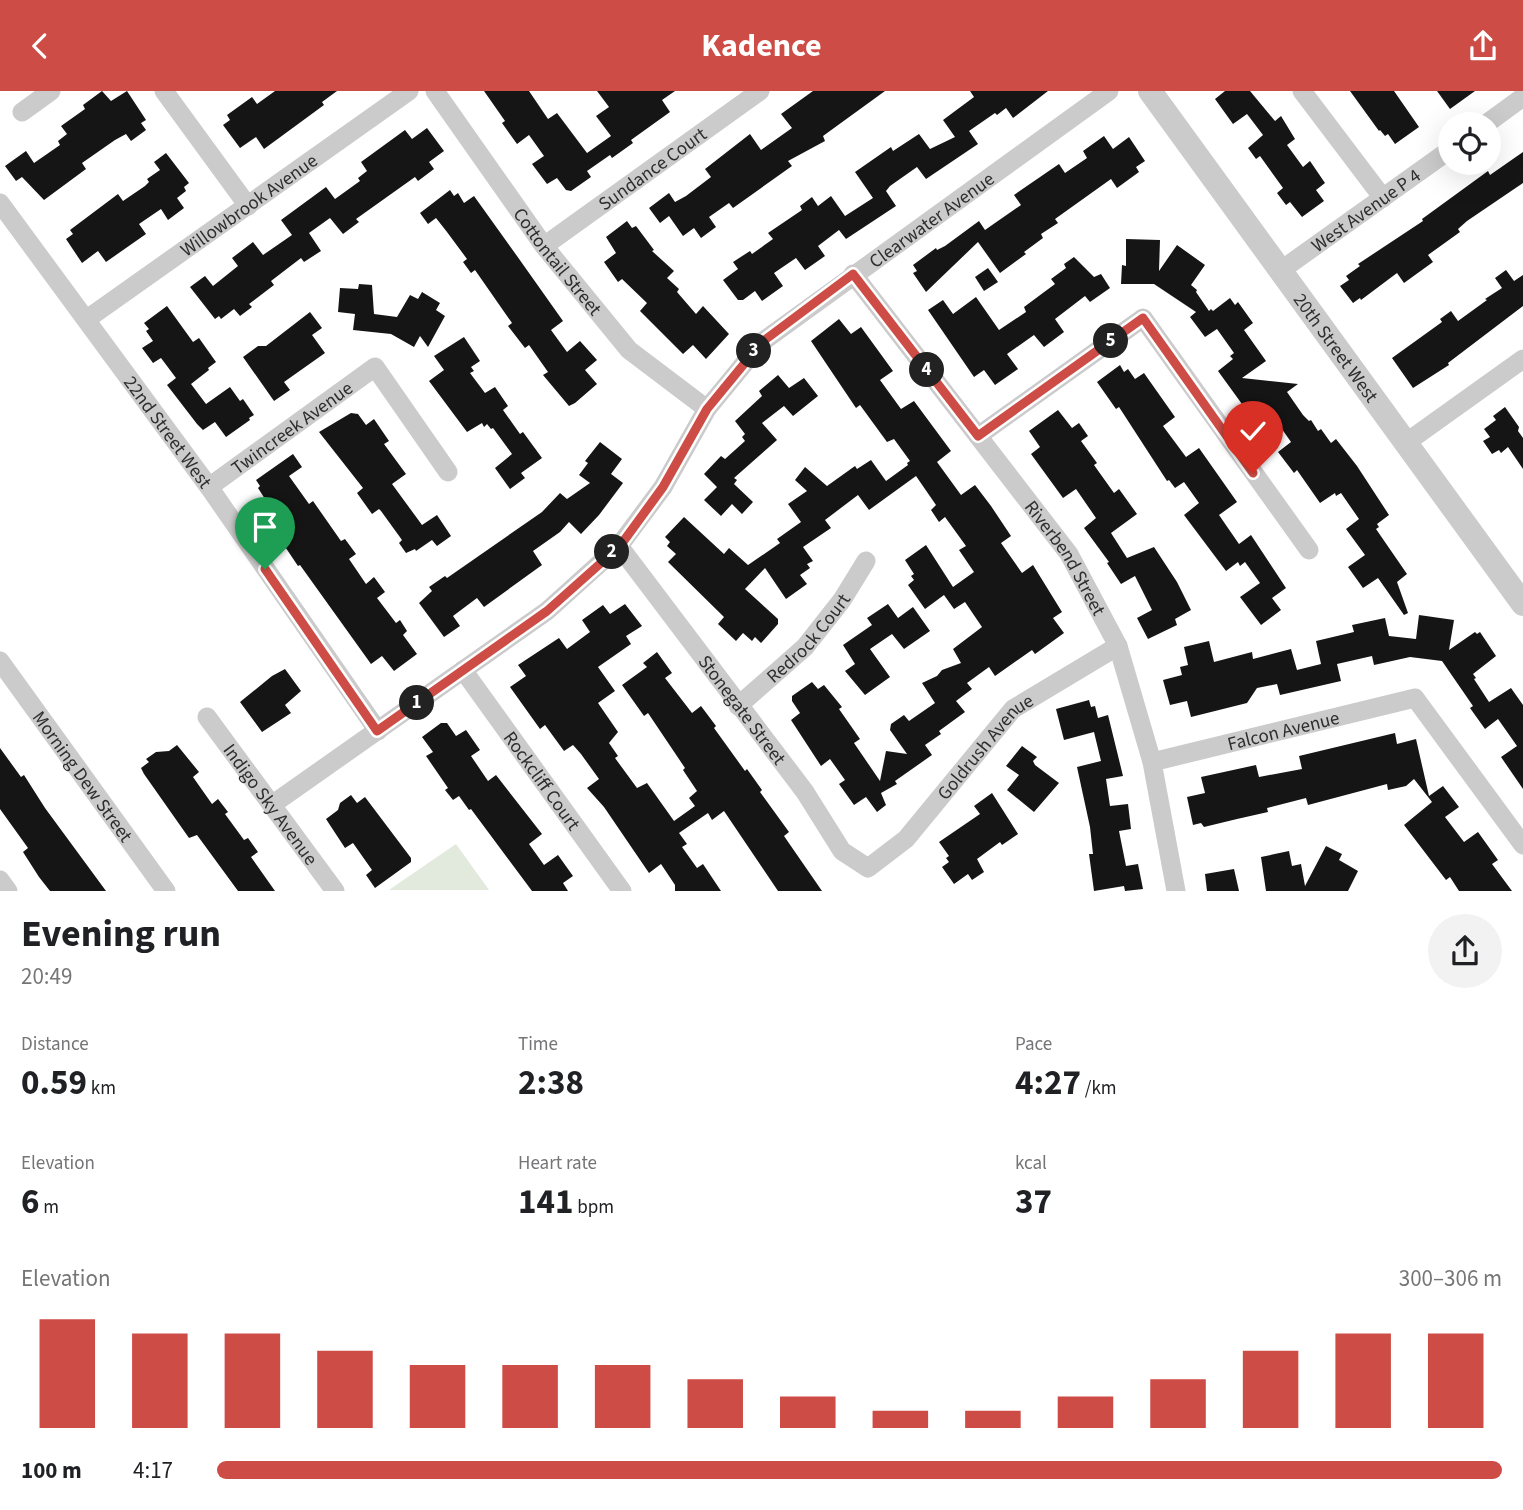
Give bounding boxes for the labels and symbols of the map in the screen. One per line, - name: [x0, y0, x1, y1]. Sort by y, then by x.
- street label: Sundance Court: [593, 121, 713, 218]
- street label: Willowbrook Avenue: [175, 148, 324, 264]
- street label: West Avenue P 4: [1306, 163, 1427, 260]
- street label: Clearwater Avenue: [864, 166, 1000, 275]
- street label: Cottontail Street: [506, 203, 608, 322]
- street label: 20th Street West: [1286, 288, 1384, 409]
- pin: 5: [1094, 323, 1128, 359]
- pin: 3: [736, 334, 772, 369]
- pin: 4: [909, 353, 944, 387]
- street label: 22nd Street West: [117, 371, 218, 495]
- street label: Twincreek Avenue: [226, 375, 359, 482]
- pin: [1223, 401, 1283, 473]
- street label: Riverbend Street: [1017, 495, 1112, 621]
- pin: [235, 497, 295, 569]
- pin: 2: [594, 535, 630, 569]
- street label: Redrock Court: [761, 588, 858, 690]
- street label: Stonegate Street: [691, 650, 792, 771]
- pin: 1: [400, 685, 434, 721]
- street label: Goldrush Avenue: [931, 688, 1039, 806]
- street label: Falcon Avenue: [1225, 705, 1342, 758]
- street label: Morning Dew Street: [25, 706, 139, 849]
- street label: Rockcliff Court: [496, 726, 586, 837]
- street label: Indigo Sky Avenue: [216, 738, 324, 871]

